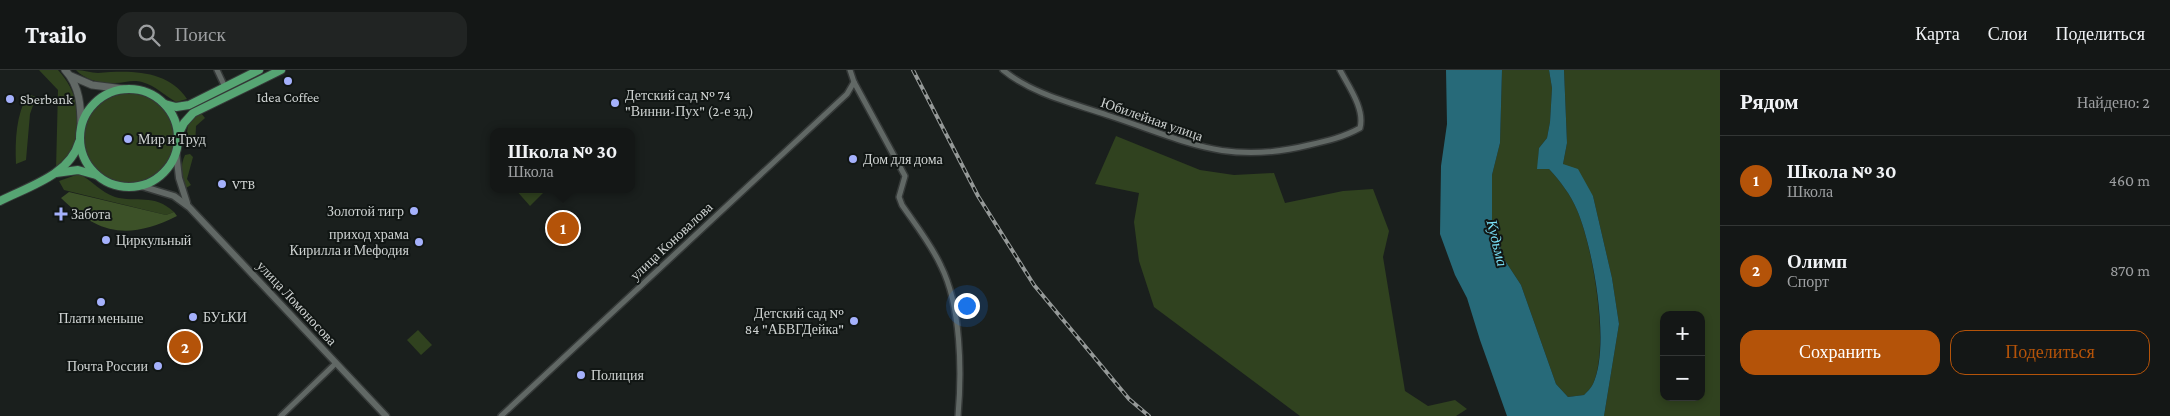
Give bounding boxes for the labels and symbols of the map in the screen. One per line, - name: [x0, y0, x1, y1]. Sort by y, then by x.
- marker: Idea Coffee: [282, 75, 294, 87]
- place label: Детский сад № 74 "Винни-Пух" (2-е зд.): [625, 87, 754, 120]
- place label: Idea Coffee: [257, 89, 319, 105]
- place label: Sberbank: [20, 91, 73, 107]
- marker: Sberbank: [4, 93, 16, 105]
- street label: Юбилейная улица: [1099, 94, 1206, 144]
- marker: Детский сад № 74 "Винни-Пух" (2-е зд.): [609, 97, 621, 109]
- place label: Мир и Труд: [138, 131, 206, 147]
- marker: Мир и Труд: [122, 133, 134, 145]
- place label: Дом для дома: [863, 151, 944, 167]
- marker: Дом для дома: [847, 153, 859, 165]
- place label: VTB: [232, 176, 256, 192]
- marker: VTB: [216, 178, 228, 190]
- street label: улица Коновалова: [627, 198, 716, 283]
- place label: Золотой тигр: [327, 203, 404, 219]
- marker: Золотой тигр: [408, 205, 420, 217]
- place label: Забота: [71, 206, 111, 222]
- marker: Забота: [55, 208, 67, 220]
- pin: 1: [547, 209, 579, 247]
- water label: Кудьма: [1483, 217, 1510, 268]
- place label: приход храма Кирилла и Мефодия: [289, 226, 410, 258]
- place label: Циркульный: [116, 232, 192, 248]
- marker: Циркульный: [100, 234, 112, 246]
- marker: приход храма Кирилла и Мефодия: [413, 236, 425, 248]
- street label: улица Ломоносова: [254, 257, 341, 349]
- your location: [954, 293, 980, 319]
- marker: Плати меньше: [95, 296, 107, 308]
- place label: Детский сад № 84 "АБВГДейка": [745, 305, 844, 337]
- place label: БУLКИ: [203, 309, 247, 325]
- place label: Плати меньше: [58, 310, 144, 326]
- marker: БУLКИ: [187, 311, 199, 323]
- marker: Детский сад № 84 "АБВГДейка": [848, 315, 860, 327]
- pin: 2: [169, 328, 201, 366]
- place label: Почта России: [67, 358, 148, 374]
- marker: Почта России: [152, 360, 164, 372]
- place label: Полиция: [591, 367, 644, 383]
- marker: Полиция: [575, 369, 587, 381]

